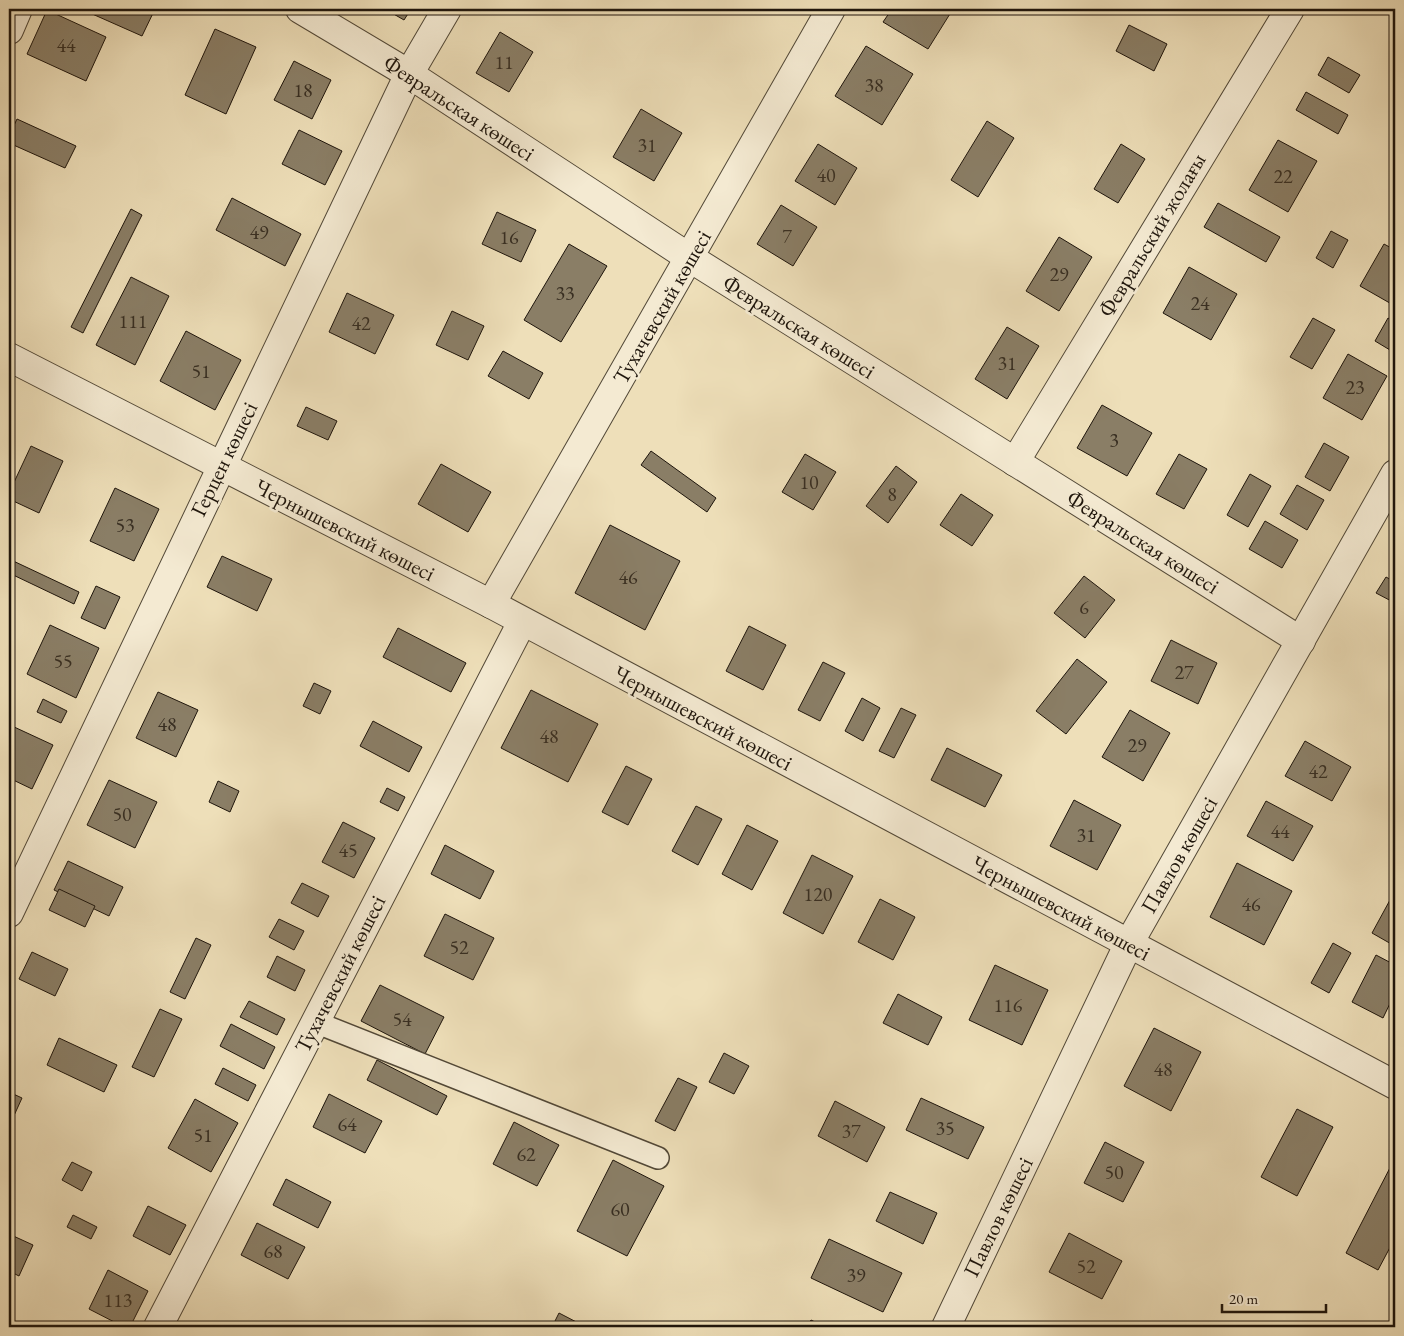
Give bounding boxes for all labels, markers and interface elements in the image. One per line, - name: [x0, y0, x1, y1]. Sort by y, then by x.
- house number: 44: [56, 32, 76, 58]
- street label: Февральская көшесі: [378, 48, 540, 168]
- house number: 11: [494, 49, 514, 75]
- house number: 38: [864, 72, 884, 98]
- house number: 18: [293, 77, 313, 103]
- house number: 31: [637, 132, 657, 158]
- street label: Февральский жолағы: [1092, 148, 1212, 322]
- house number: 40: [816, 162, 836, 188]
- house number: 22: [1273, 163, 1293, 189]
- house number: 49: [249, 219, 269, 245]
- house number: 7: [782, 223, 792, 249]
- house number: 16: [499, 224, 519, 250]
- street label: Тухачевский көшесі: [606, 225, 718, 389]
- house number: 29: [1049, 261, 1069, 287]
- street label: Февральская көшесі: [717, 268, 881, 386]
- house number: 33: [555, 280, 575, 306]
- house number: 24: [1190, 290, 1210, 316]
- house number: 111: [119, 308, 147, 334]
- house number: 42: [351, 310, 371, 336]
- house number: 31: [997, 350, 1017, 376]
- house number: 51: [191, 358, 211, 384]
- house number: 23: [1345, 374, 1365, 400]
- street label: Герцен көшесі: [184, 397, 264, 521]
- house number: 3: [1109, 427, 1119, 453]
- house number: 10: [799, 469, 819, 495]
- street label: Чернышевский көшесі: [250, 472, 440, 588]
- house number: 8: [887, 481, 897, 507]
- street label: Февральская көшесі: [1061, 483, 1225, 601]
- house number: 53: [115, 512, 135, 538]
- house number: 46: [618, 564, 638, 590]
- house number: 6: [1079, 594, 1089, 620]
- house number: 55: [53, 648, 73, 674]
- street label: Чернышевский көшесі: [609, 659, 797, 777]
- house number: 27: [1174, 659, 1194, 685]
- house number: 48: [157, 711, 177, 737]
- house number: 48: [539, 723, 559, 749]
- house number: 29: [1127, 732, 1147, 758]
- house number: 42: [1308, 758, 1328, 784]
- street label: Павлов көшесі: [1134, 791, 1224, 919]
- house number: 50: [112, 801, 132, 827]
- house number: 44: [1270, 818, 1290, 844]
- house number: 31: [1076, 822, 1096, 848]
- house number: 45: [338, 837, 358, 863]
- street label: Чернышевский көшесі: [967, 849, 1155, 967]
- house number: 120: [804, 881, 833, 907]
- street label: Тухачевский көшесі: [288, 890, 392, 1058]
- house number: 46: [1241, 891, 1261, 917]
- house number: 52: [449, 934, 469, 960]
- house number: 116: [994, 992, 1023, 1018]
- house number: 54: [392, 1006, 412, 1032]
- house number: 48: [1153, 1056, 1173, 1082]
- house number: 64: [337, 1111, 357, 1137]
- house number: 35: [935, 1115, 955, 1141]
- house number: 37: [841, 1118, 861, 1144]
- house number: 51: [193, 1122, 213, 1148]
- house number: 62: [516, 1141, 536, 1167]
- street label: Павлов көшесі: [956, 1152, 1040, 1282]
- house number: 50: [1104, 1159, 1124, 1185]
- house number: 60: [610, 1196, 630, 1222]
- house number: 68: [263, 1238, 283, 1264]
- house number: 52: [1076, 1253, 1096, 1279]
- house number: 39: [846, 1262, 866, 1288]
- scale bar: [1222, 1281, 1325, 1313]
- house number: 113: [104, 1287, 132, 1313]
- text: 20 m: [1229, 1289, 1258, 1308]

